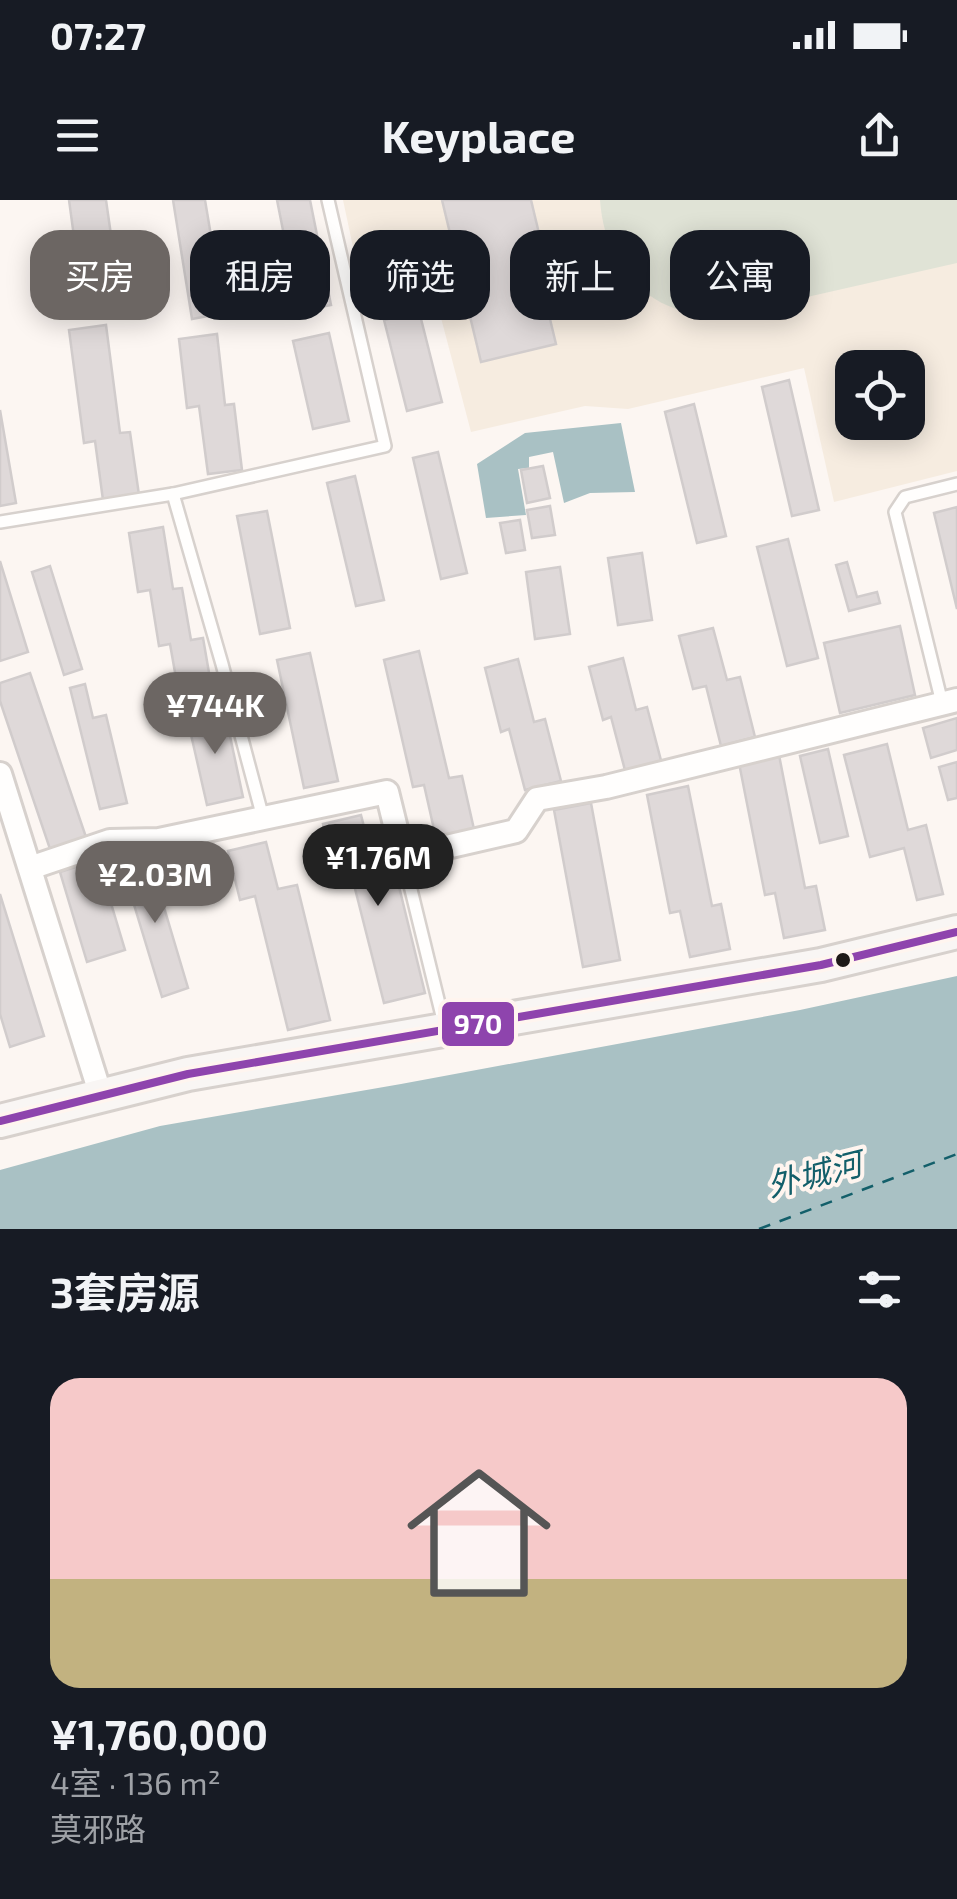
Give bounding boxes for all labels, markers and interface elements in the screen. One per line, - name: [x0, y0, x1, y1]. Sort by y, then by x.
- text: 07:27: [50, 12, 146, 58]
- icon: menu: [50, 108, 105, 163]
- text: Keyplace: [382, 108, 575, 162]
- icon: share: [852, 108, 907, 163]
- chip: 买房: [30, 230, 170, 320]
- chip: 租房: [190, 230, 330, 320]
- chip: 筛选: [350, 230, 490, 320]
- chip: 新上: [510, 230, 650, 320]
- chip: 公寓: [670, 230, 810, 320]
- map controls: [835, 350, 925, 440]
- button: locate: [835, 350, 925, 440]
- pin: ¥744K: [145, 672, 285, 757]
- text: ¥744K: [165, 685, 265, 723]
- pin: ¥1.76M: [297, 824, 459, 909]
- text: ¥1.76M: [325, 837, 431, 875]
- pin: ¥2.03M: [74, 841, 236, 926]
- text: ¥2.03M: [97, 854, 213, 892]
- unlabelled marker: [833, 950, 853, 970]
- line badge: 970: [440, 1000, 516, 1048]
- text: 970: [454, 1006, 502, 1040]
- water label: 外城河: [763, 1142, 871, 1203]
- icon: filters: [852, 1262, 907, 1317]
- text: 3套房源: [50, 1266, 200, 1316]
- icon: home: [389, 1443, 569, 1623]
- text: ¥1,760,000: [50, 1708, 268, 1758]
- text: 4室 · 136 m²: [50, 1763, 221, 1801]
- text: 莫邪路: [50, 1809, 146, 1847]

